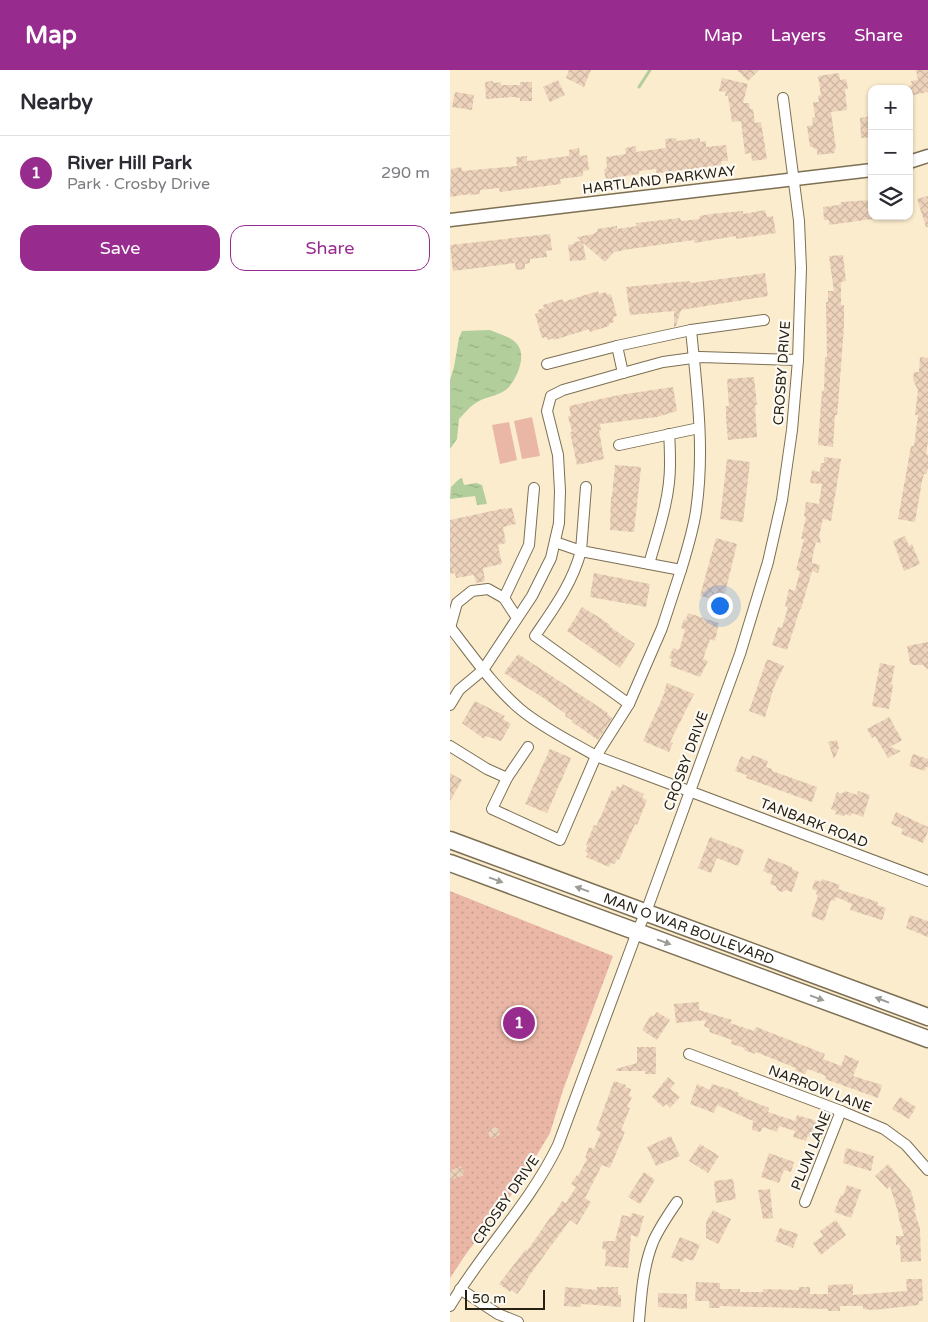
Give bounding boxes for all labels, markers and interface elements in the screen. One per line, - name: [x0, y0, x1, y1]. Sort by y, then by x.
- text: Map: [25, 21, 77, 50]
- text: Map: [704, 24, 743, 46]
- text: Layers: [771, 24, 826, 46]
- text: Share: [854, 24, 903, 46]
- map controls: [868, 85, 913, 220]
- button: +: [868, 85, 913, 130]
- text: Nearby: [20, 90, 93, 115]
- button: −: [868, 130, 913, 175]
- text: River Hill Park: [67, 152, 192, 174]
- street label: HARTLAND PARKWAY: [581, 162, 737, 198]
- text: 1: [31, 163, 41, 183]
- text: 290 m: [381, 163, 430, 183]
- text: Park · Crosby Drive: [67, 174, 210, 194]
- button: layers: [868, 175, 913, 220]
- button: Save: [20, 225, 220, 271]
- button: Share: [230, 225, 430, 271]
- street label: CROSBY DRIVE: [770, 320, 794, 426]
- your location: [707, 593, 733, 619]
- street label: CROSBY DRIVE: [660, 709, 712, 813]
- street label: TANBARK ROAD: [757, 795, 871, 851]
- one-way arrow: [488, 877, 503, 884]
- one-way arrow: [574, 885, 589, 893]
- street label: MAN O WAR BOULEVARD: [601, 889, 777, 968]
- one-way arrow: [657, 939, 672, 946]
- one-way arrow: [810, 994, 825, 1002]
- one-way arrow: [874, 996, 889, 1004]
- pin: 1: [503, 1004, 535, 1042]
- street label: NARROW LANE: [766, 1061, 874, 1117]
- street label: PLUM LANE: [788, 1109, 835, 1193]
- street label: CROSBY DRIVE: [469, 1152, 543, 1248]
- scale bar: [465, 1287, 545, 1310]
- text: 50 m: [472, 1290, 506, 1307]

